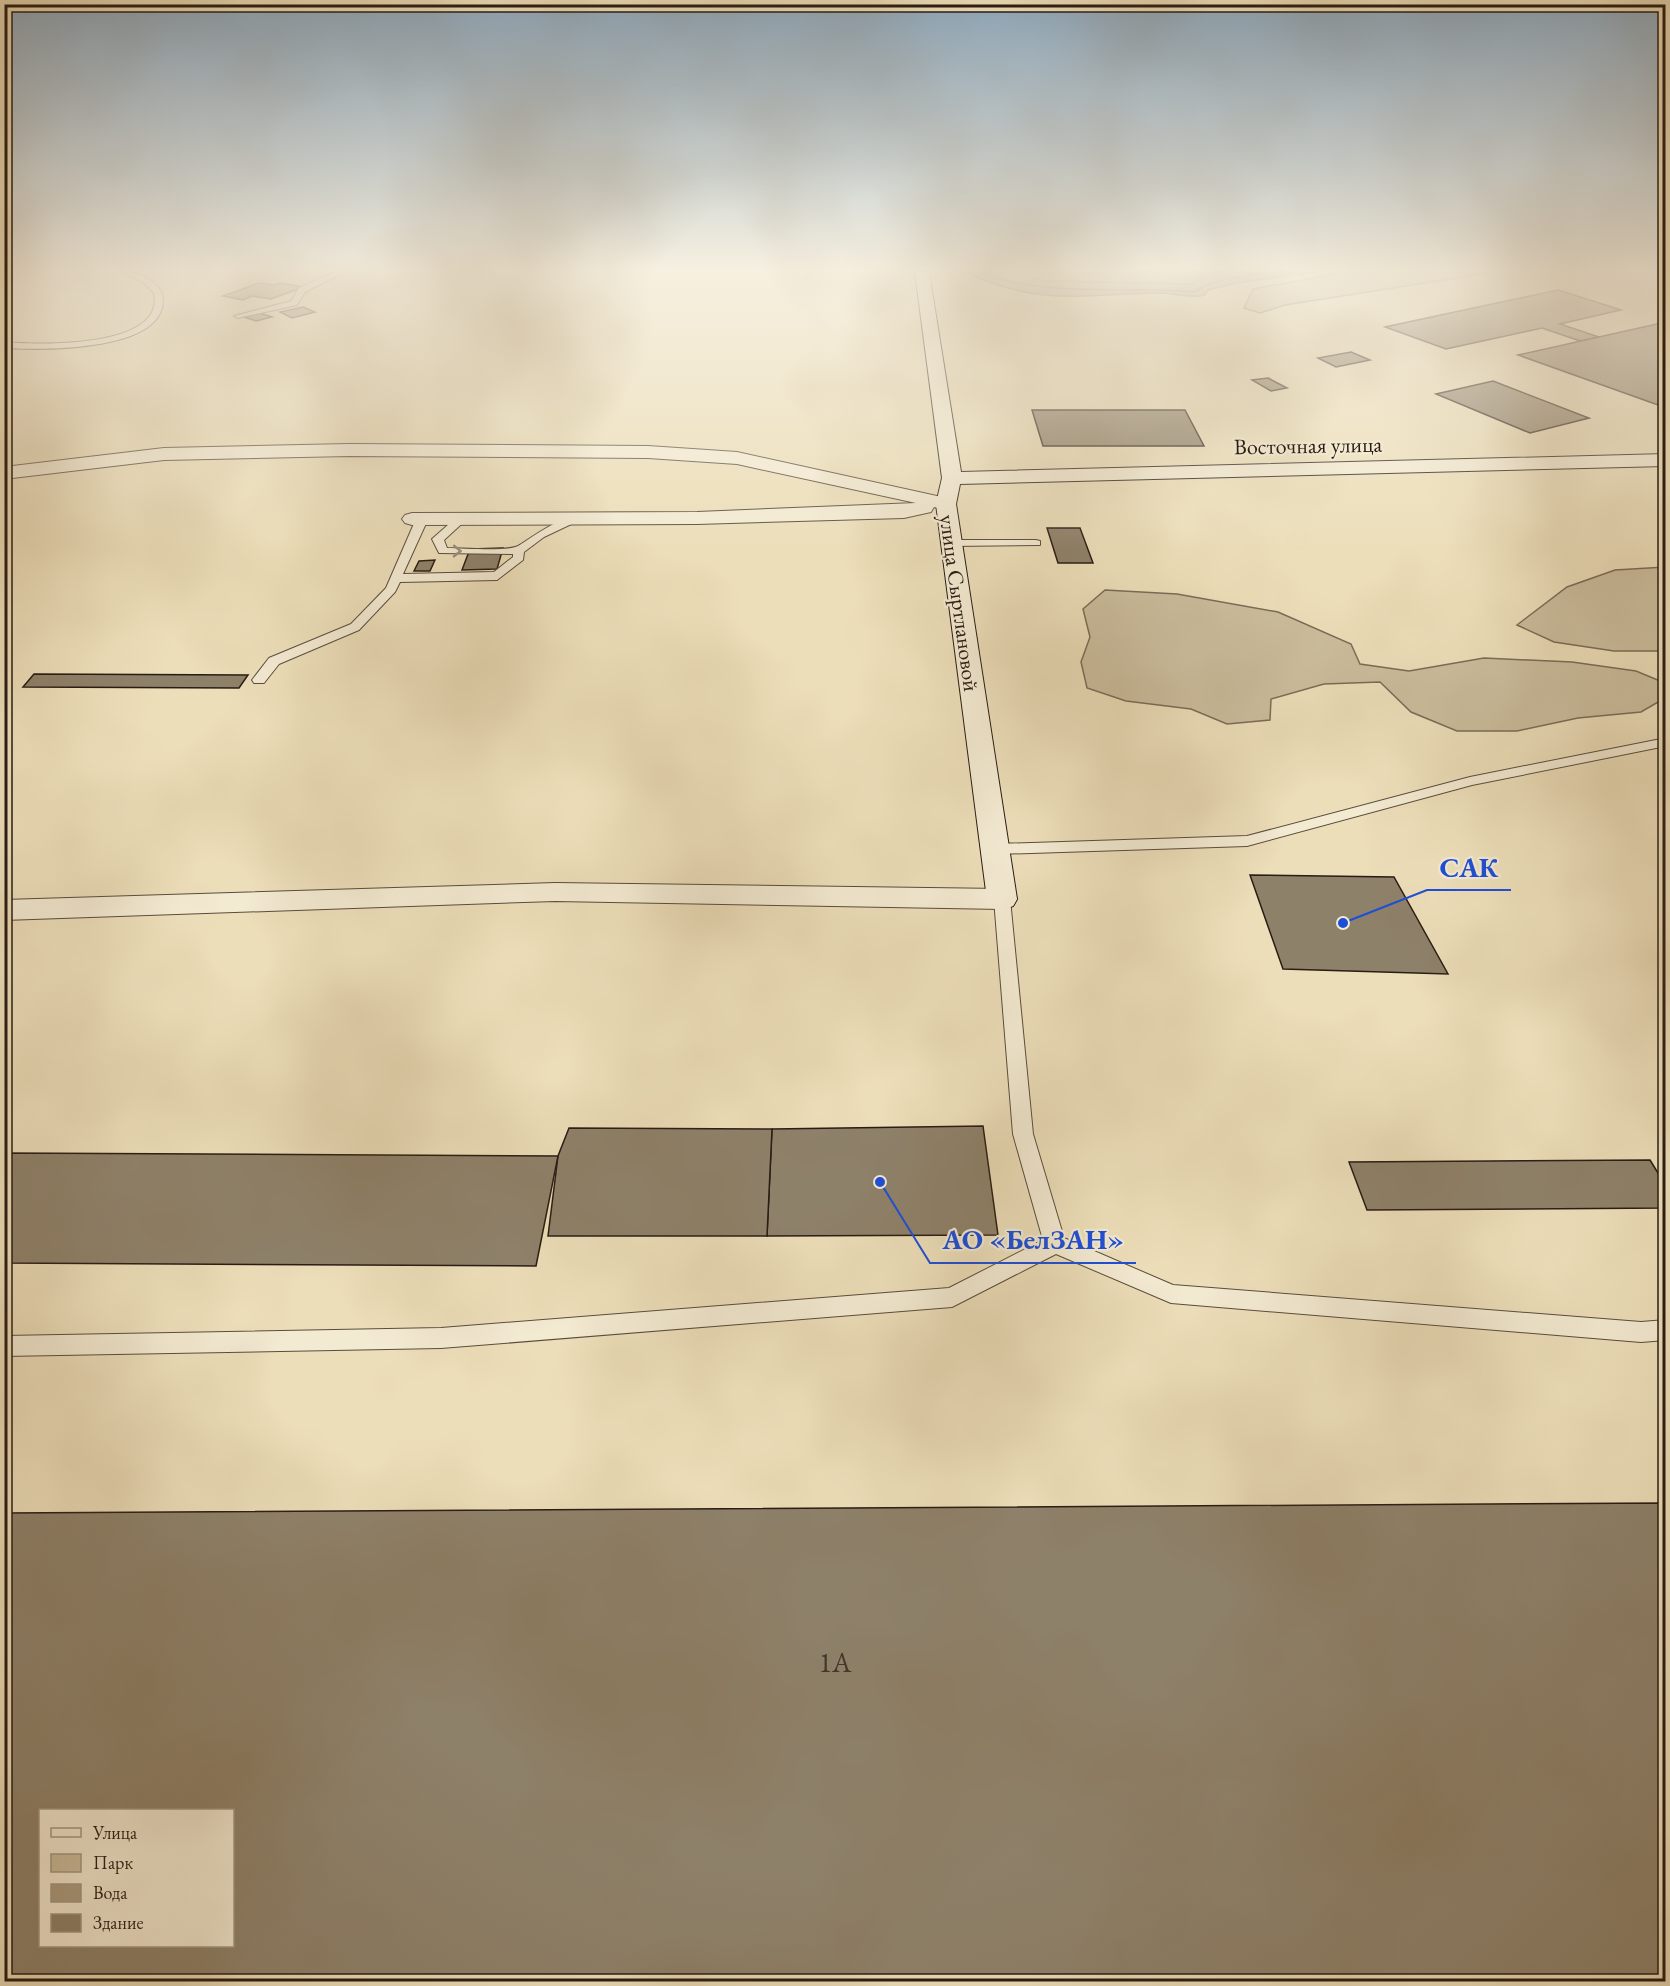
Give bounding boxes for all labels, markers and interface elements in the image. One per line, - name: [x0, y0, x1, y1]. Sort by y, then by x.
- street label: Восточная улица: [1234, 430, 1383, 461]
- street label: улица Сыртлановой: [933, 513, 986, 694]
- one-way arrow: [453, 545, 462, 557]
- callout: САК: [1427, 844, 1511, 890]
- text: САК: [1439, 849, 1500, 885]
- callout: АО «БелЗАН»: [930, 1217, 1136, 1263]
- text: АО «БелЗАН»: [941, 1221, 1124, 1257]
- house number: 1А: [819, 1644, 852, 1680]
- legend: [39, 1809, 234, 1947]
- text: Улица: [92, 1821, 138, 1844]
- text: Парк: [93, 1851, 133, 1874]
- text: Вода: [93, 1881, 128, 1904]
- text: Здание: [93, 1911, 143, 1934]

